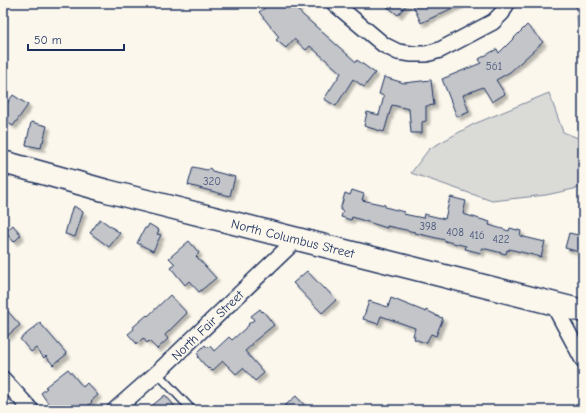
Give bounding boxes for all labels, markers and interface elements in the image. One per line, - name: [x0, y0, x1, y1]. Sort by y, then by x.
- scale bar: [28, 26, 124, 52]
- text: 50 m: [34, 33, 62, 47]
- house number: 561: [486, 60, 502, 73]
- house number: 320: [203, 175, 221, 188]
- street label: North Columbus Street: [230, 216, 357, 261]
- house number: 398: [419, 220, 437, 233]
- house number: 408: [446, 226, 464, 239]
- house number: 416: [469, 229, 485, 242]
- house number: 422: [493, 233, 510, 246]
- street label: North Fair Street: [168, 286, 247, 363]

